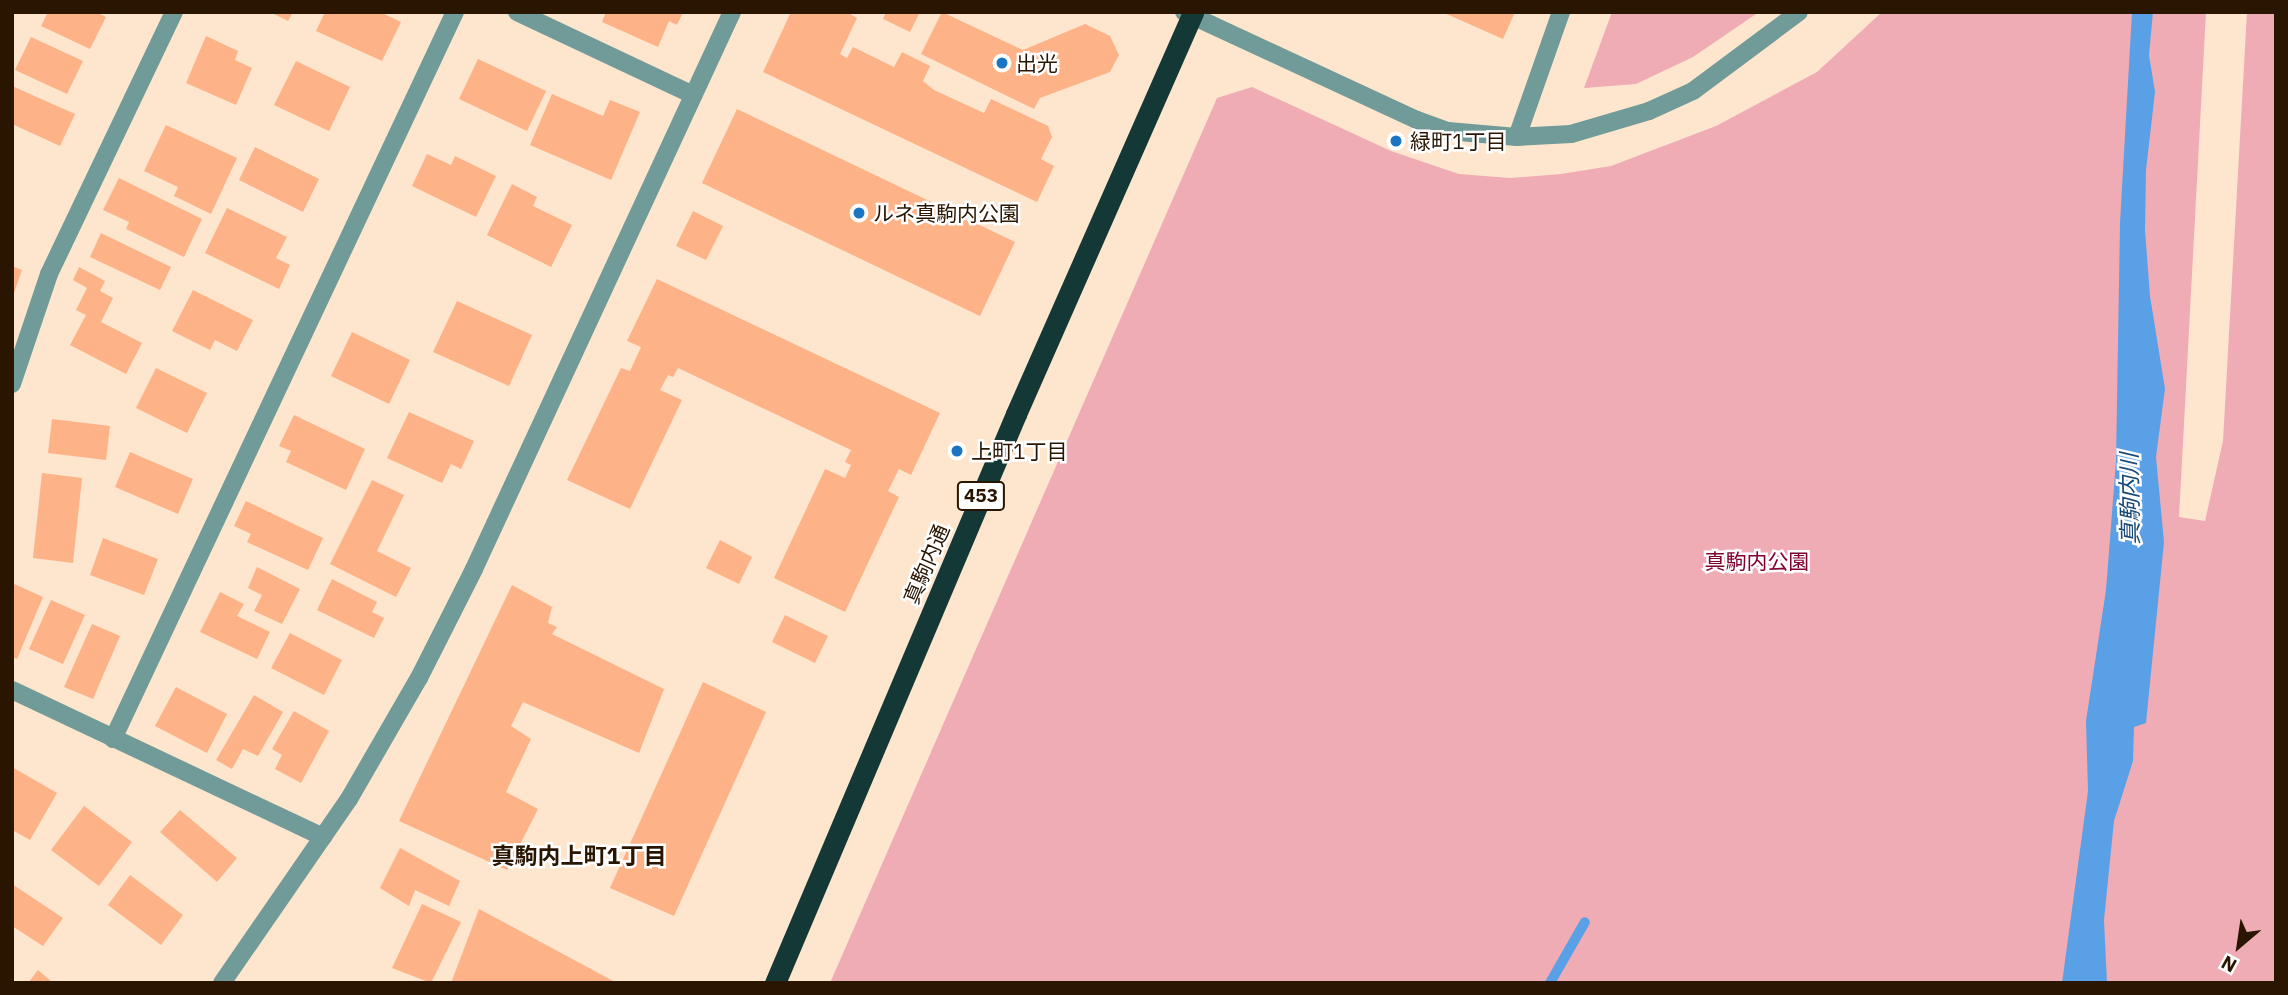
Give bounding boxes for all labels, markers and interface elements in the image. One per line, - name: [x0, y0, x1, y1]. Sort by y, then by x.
- place label: 出光: [1016, 50, 1058, 76]
- marker: 出光: [994, 55, 1010, 71]
- place label: 緑町1丁目: [1410, 128, 1507, 154]
- marker: 緑町1丁目: [1388, 133, 1404, 149]
- place label: ルネ真駒内公園: [873, 200, 1020, 226]
- marker: ルネ真駒内公園: [851, 205, 867, 221]
- place label: 上町1丁目: [971, 438, 1068, 464]
- marker: 上町1丁目: [949, 443, 965, 459]
- water label: 真駒内川: [2114, 453, 2144, 545]
- road number: 453: [956, 481, 1006, 512]
- street label: 真駒内通: [898, 520, 954, 608]
- park label: 真駒内公園: [1705, 548, 1809, 574]
- district label: 真駒内上町1丁目: [492, 841, 666, 869]
- north arrow: [2204, 911, 2274, 981]
- text: N: [2217, 951, 2241, 978]

